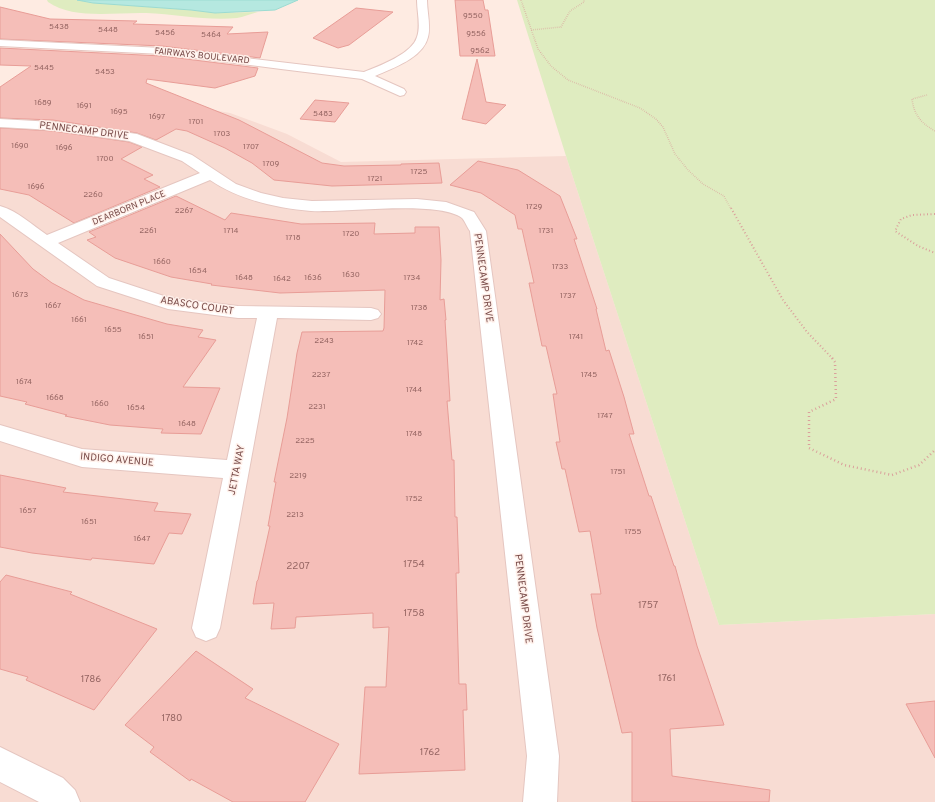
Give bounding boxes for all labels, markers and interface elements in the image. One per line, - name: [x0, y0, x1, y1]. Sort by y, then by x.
- house number: 9550: [463, 11, 483, 21]
- house number: 5438: [49, 22, 69, 32]
- house number: 5448: [98, 25, 118, 35]
- house number: 5456: [155, 28, 175, 38]
- house number: 9556: [466, 29, 486, 39]
- house number: 5464: [201, 30, 221, 40]
- street label: FAIRWAYS BOULEVARD: [154, 46, 250, 66]
- house number: 9562: [470, 46, 490, 56]
- house number: 5445: [34, 63, 54, 73]
- house number: 5453: [95, 67, 115, 77]
- house number: 1689: [34, 98, 52, 108]
- house number: 1691: [76, 101, 92, 111]
- house number: 1695: [110, 107, 128, 117]
- house number: 5483: [313, 109, 333, 119]
- house number: 1697: [149, 112, 165, 122]
- house number: 1701: [188, 117, 204, 127]
- street label: PENNECAMP DRIVE: [39, 119, 129, 143]
- house number: 1703: [214, 129, 231, 139]
- house number: 1690: [11, 141, 29, 151]
- house number: 1707: [243, 142, 259, 152]
- house number: 1696: [55, 143, 73, 153]
- house number: 1700: [96, 154, 114, 164]
- house number: 1709: [263, 159, 280, 169]
- house number: 1725: [411, 167, 427, 177]
- house number: 1721: [368, 174, 382, 184]
- house number: 1696: [27, 182, 45, 192]
- street label: DEARBORN PLACE: [91, 188, 167, 228]
- house number: 2260: [83, 190, 103, 200]
- house number: 1729: [526, 202, 543, 212]
- house number: 2267: [175, 206, 193, 216]
- house number: 2261: [139, 226, 157, 236]
- house number: 1714: [223, 226, 239, 236]
- house number: 1731: [539, 226, 553, 236]
- house number: 1720: [342, 229, 360, 239]
- house number: 1718: [285, 233, 301, 243]
- street label: PENNECAMP DRIVE: [470, 233, 496, 323]
- house number: 1660: [153, 257, 171, 267]
- house number: 1733: [552, 262, 569, 272]
- house number: 1654: [189, 266, 207, 276]
- house number: 1630: [342, 270, 360, 280]
- house number: 1648: [235, 273, 253, 283]
- house number: 1636: [304, 273, 322, 283]
- house number: 1734: [404, 273, 420, 283]
- house number: 1642: [273, 274, 291, 284]
- house number: 1673: [12, 290, 28, 300]
- house number: 1737: [560, 291, 576, 301]
- street label: ABASCO COURT: [159, 294, 235, 318]
- house number: 1667: [45, 301, 61, 311]
- house number: 1738: [411, 303, 427, 313]
- house number: 1661: [71, 315, 87, 325]
- house number: 1655: [104, 325, 122, 335]
- house number: 1651: [138, 332, 154, 342]
- house number: 1741: [569, 332, 583, 342]
- house number: 2243: [314, 336, 334, 346]
- house number: 1742: [407, 338, 423, 348]
- house number: 2237: [312, 370, 330, 380]
- house number: 1745: [581, 370, 597, 380]
- house number: 1674: [16, 377, 32, 387]
- house number: 1744: [406, 385, 422, 395]
- house number: 1668: [46, 393, 64, 403]
- house number: 1660: [91, 399, 109, 409]
- house number: 2231: [308, 402, 326, 412]
- house number: 1654: [127, 403, 145, 413]
- house number: 1747: [597, 411, 613, 421]
- house number: 1648: [178, 419, 196, 429]
- house number: 1748: [406, 429, 422, 439]
- house number: 2225: [295, 436, 315, 446]
- street label: JETTA WAY: [226, 443, 248, 496]
- street label: INDIGO AVENUE: [80, 450, 154, 470]
- house number: 1751: [610, 467, 626, 477]
- house number: 2219: [289, 471, 307, 481]
- house number: 1752: [406, 494, 423, 504]
- house number: 1657: [20, 506, 36, 516]
- house number: 2213: [286, 510, 304, 520]
- house number: 1651: [81, 517, 97, 527]
- house number: 1755: [624, 527, 642, 537]
- house number: 1647: [134, 534, 150, 544]
- street label: PENNECAMP DRIVE: [511, 554, 535, 644]
- house number: 1754: [403, 558, 425, 571]
- house number: 2207: [286, 560, 310, 573]
- house number: 1757: [638, 599, 658, 612]
- house number: 1758: [403, 607, 425, 620]
- house number: 1761: [658, 672, 676, 685]
- house number: 1786: [81, 673, 101, 686]
- house number: 1780: [161, 712, 183, 725]
- house number: 1762: [420, 746, 440, 759]

